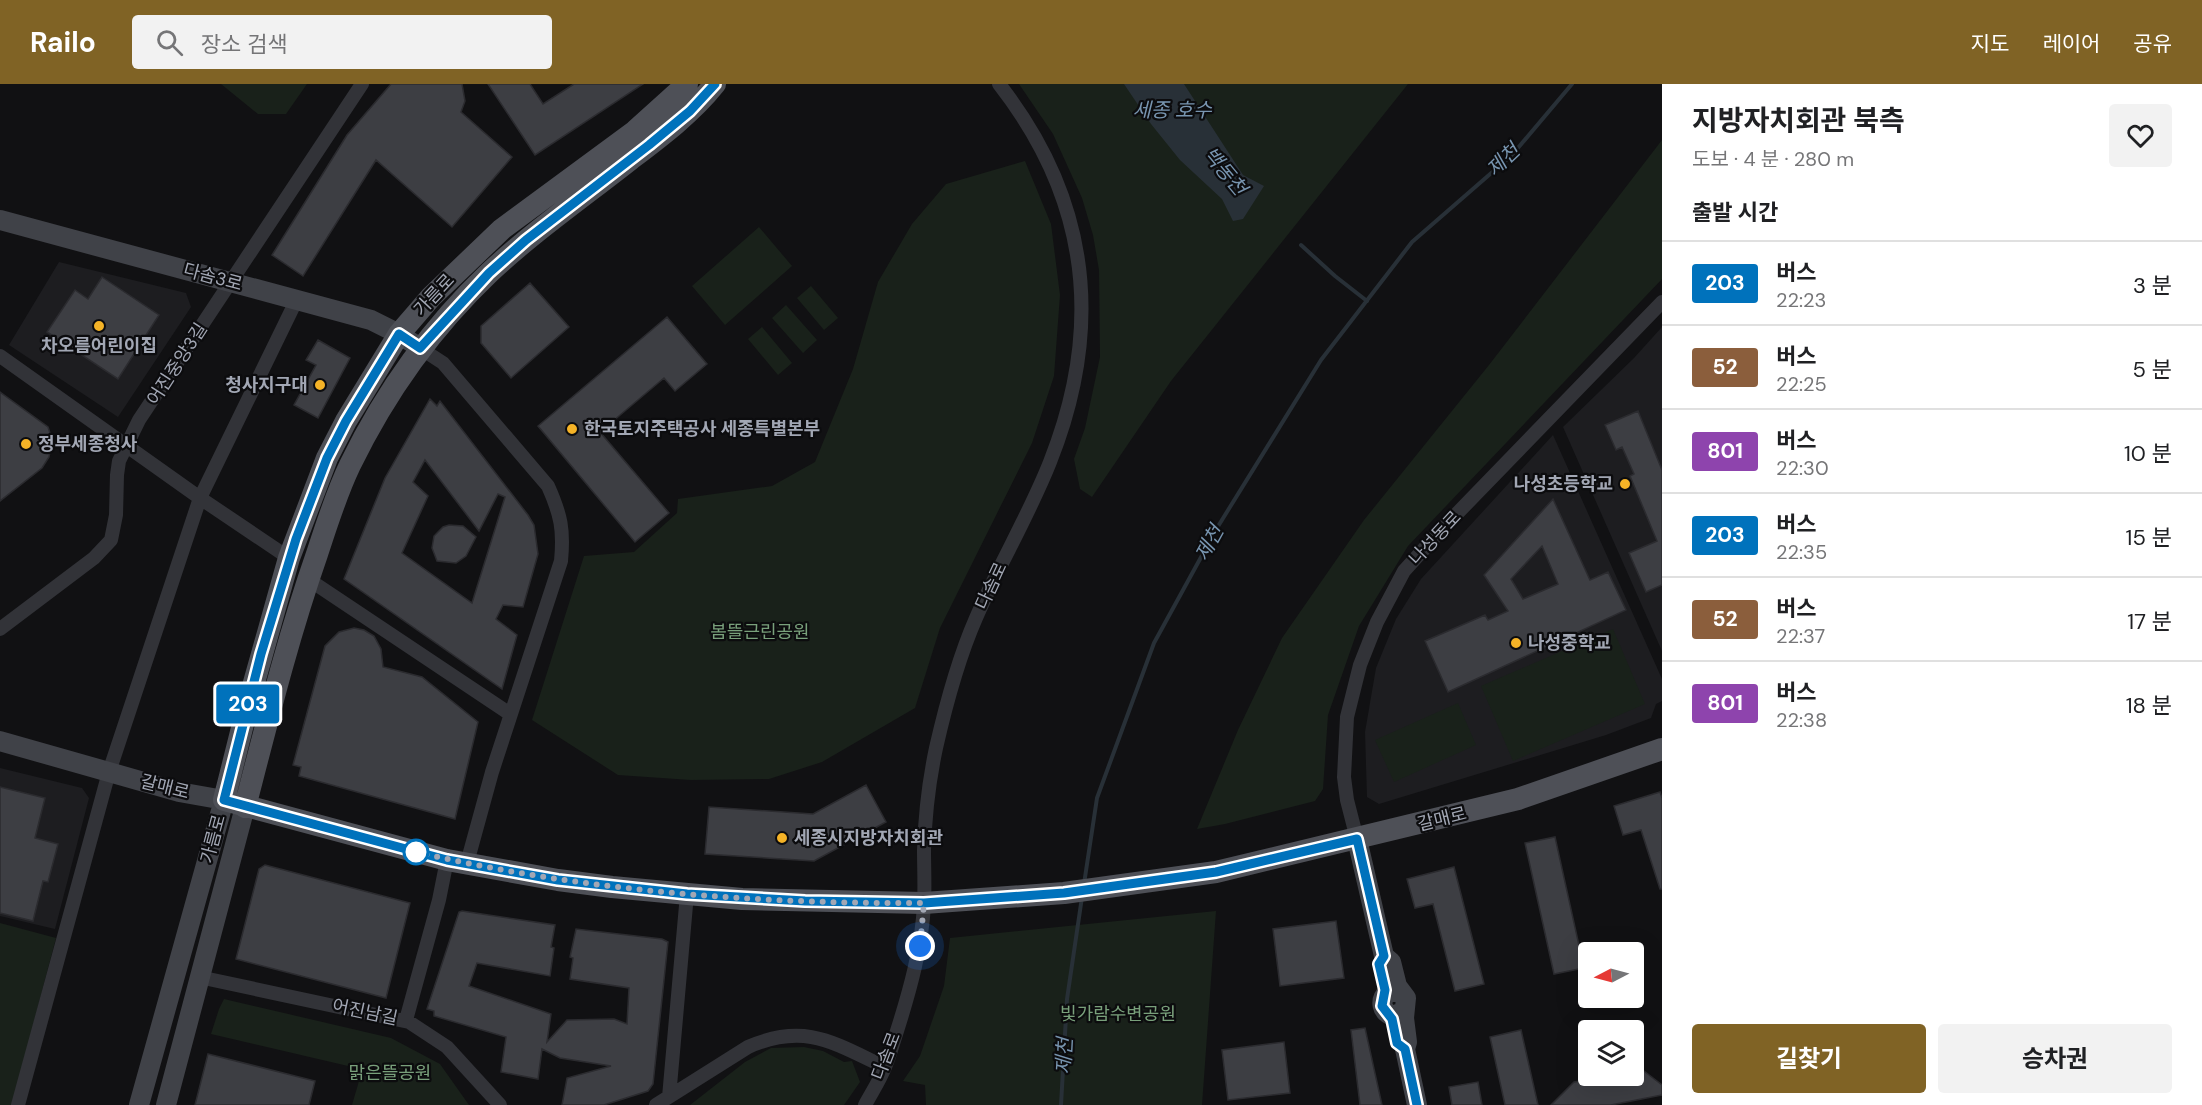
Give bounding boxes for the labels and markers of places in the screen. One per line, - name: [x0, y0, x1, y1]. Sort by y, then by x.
- marker: 차오름어린이집: [92, 319, 106, 333]
- place label: 차오름어린이집: [41, 334, 157, 358]
- place label: 청사지구대: [225, 373, 308, 397]
- marker: 청사지구대: [313, 378, 327, 392]
- place label: 한국토지주택공사 세종특별본부: [584, 417, 820, 441]
- marker: 한국토지주택공사 세종특별본부: [565, 422, 579, 436]
- place label: 정부세종청사: [38, 432, 138, 456]
- marker: 정부세종청사: [19, 437, 33, 451]
- place label: 나성초등학교: [1514, 472, 1613, 496]
- marker: 나성초등학교: [1618, 477, 1632, 491]
- place label: 나성중학교: [1528, 631, 1611, 655]
- marker: 나성중학교: [1509, 636, 1523, 650]
- place label: 세종시지방자치회관: [794, 826, 943, 850]
- marker: 세종시지방자치회관: [775, 831, 789, 845]
- unlabelled marker: [403, 839, 429, 865]

